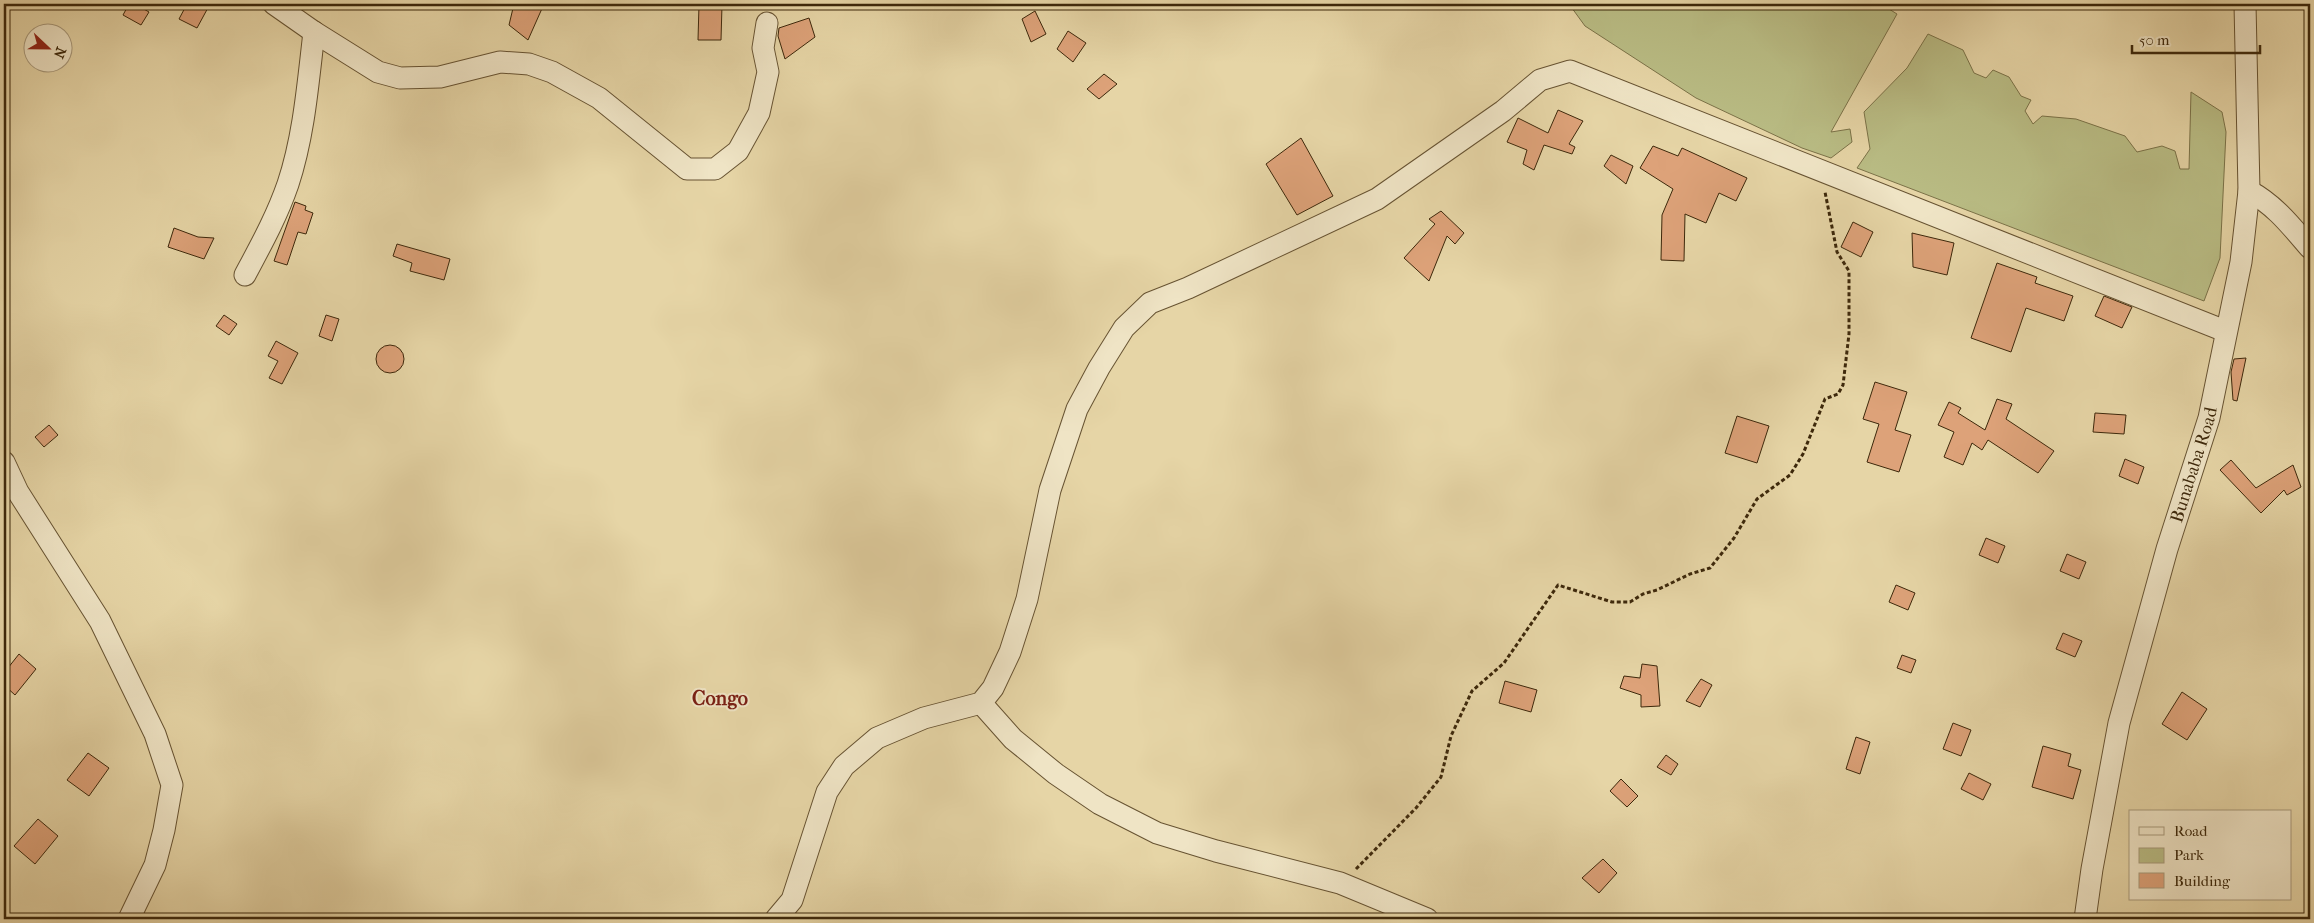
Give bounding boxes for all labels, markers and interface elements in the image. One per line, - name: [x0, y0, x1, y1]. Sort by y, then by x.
- north arrow: [22, 22, 72, 72]
- scale bar: [2132, 22, 2259, 54]
- text: 50 m: [2139, 31, 2170, 49]
- text: N: [50, 45, 69, 61]
- street label: Bunababa Road: [2166, 405, 2222, 525]
- district label: Congo: [692, 687, 748, 710]
- legend: [2129, 810, 2292, 900]
- text: Road: [2174, 822, 2208, 840]
- text: Park: [2174, 846, 2204, 864]
- text: Building: [2174, 872, 2231, 890]

